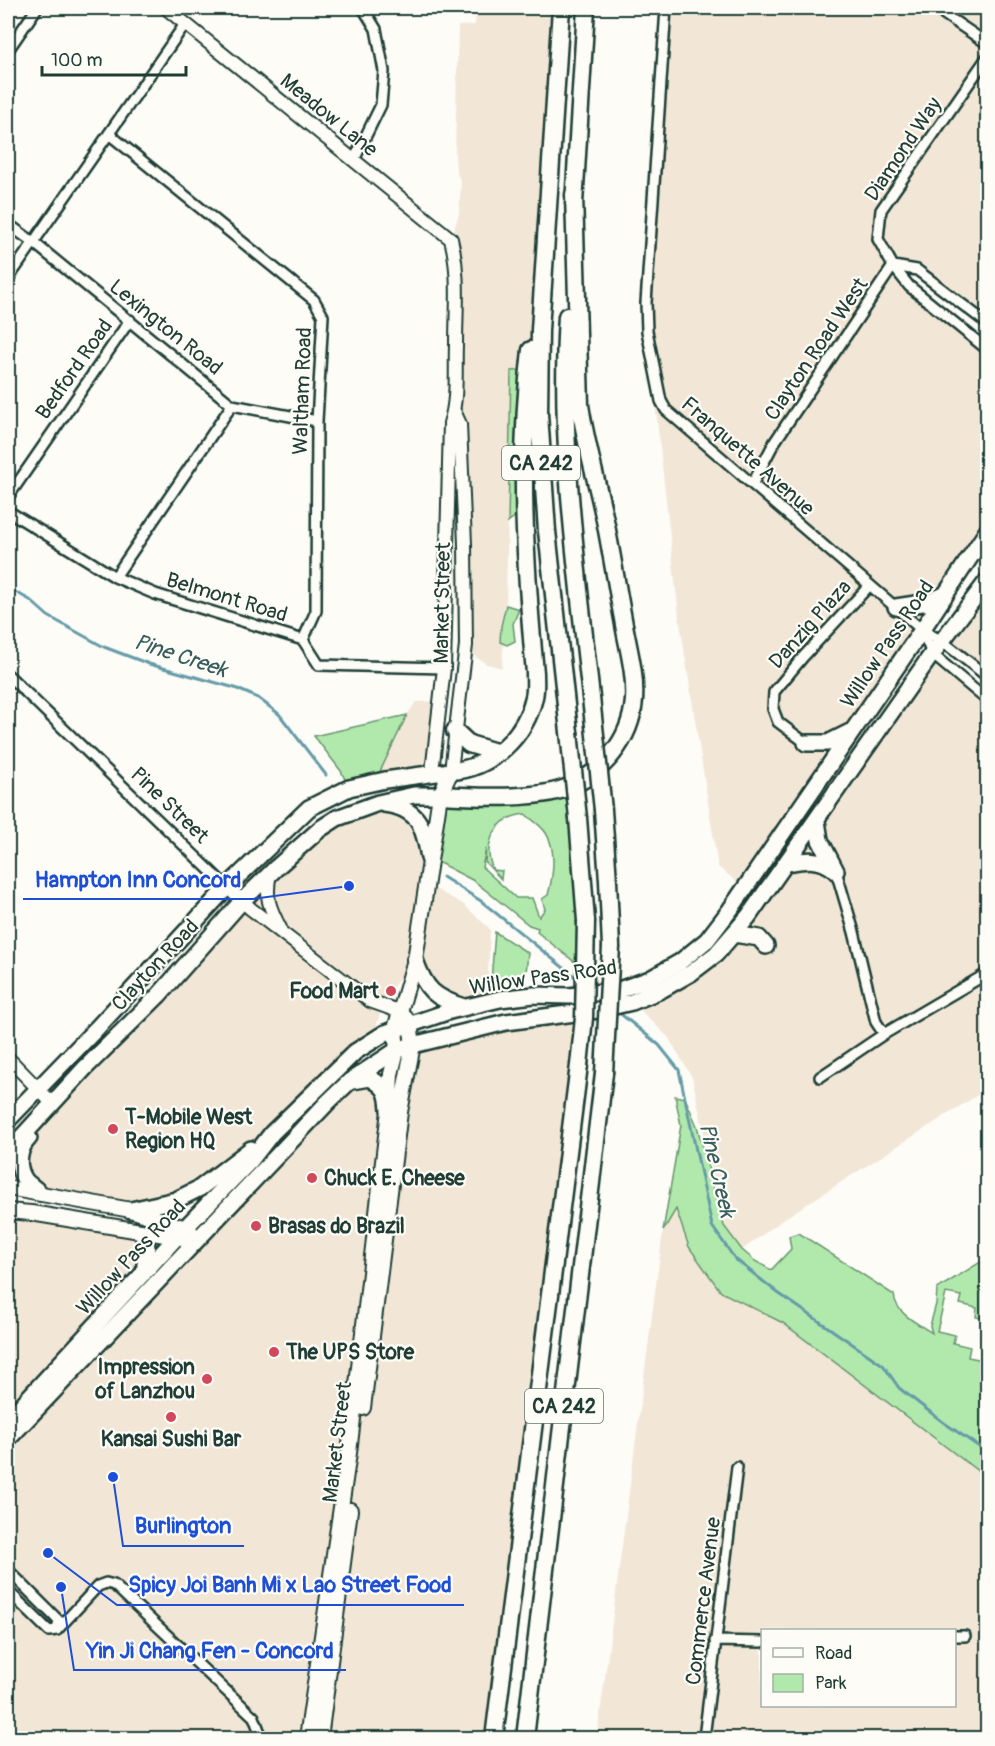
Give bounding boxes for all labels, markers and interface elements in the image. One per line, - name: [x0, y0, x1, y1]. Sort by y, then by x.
- scale bar: [42, 39, 186, 77]
- text: 100 m: [51, 49, 103, 72]
- street label: Meadow Lane: [274, 68, 384, 163]
- street label: Diamond Way: [859, 92, 948, 206]
- street label: Clayton Road West: [759, 272, 875, 426]
- street label: Lexington Road: [104, 273, 228, 381]
- street label: Bedford Road: [30, 314, 119, 425]
- street label: Waltham Road: [287, 327, 318, 455]
- street label: Franquette Avenue: [675, 391, 821, 522]
- road number: CA 242: [502, 446, 580, 480]
- street label: Market Street: [428, 542, 457, 664]
- street label: Belmont Road: [163, 566, 291, 629]
- street label: Danzig Plaza: [763, 574, 858, 675]
- street label: Willow Pass Road: [835, 575, 940, 714]
- water label: Pine Creek: [131, 628, 232, 685]
- street label: Pine Street: [125, 761, 215, 850]
- callout: Hampton Inn Concord: [23, 859, 253, 899]
- text: Hampton Inn Concord: [35, 866, 241, 894]
- street label: Clayton Road: [106, 914, 205, 1017]
- street label: Willow Pass Road: [468, 954, 619, 1001]
- place label: Food Mart: [289, 978, 380, 1005]
- marker: Food Mart: [384, 984, 398, 998]
- place label: T-Mobile West Region HQ: [124, 1104, 253, 1155]
- water label: Pine Creek: [693, 1120, 742, 1222]
- marker: T-Mobile West Region HQ: [106, 1122, 120, 1136]
- place label: Chuck E. Cheese: [324, 1165, 465, 1192]
- marker: Chuck E. Cheese: [305, 1171, 319, 1185]
- street label: Willow Pass Road: [71, 1194, 192, 1321]
- place label: Brasas do Brazil: [268, 1213, 405, 1240]
- marker: Brasas do Brazil: [249, 1219, 263, 1233]
- place label: The UPS Store: [285, 1339, 415, 1366]
- marker: The UPS Store: [267, 1345, 281, 1359]
- place label: Impression of Lanzhou: [94, 1354, 195, 1405]
- marker: Impression of Lanzhou: [200, 1372, 214, 1386]
- street label: Market Street: [317, 1380, 358, 1504]
- road number: CA 242: [525, 1389, 603, 1423]
- marker: Kansai Sushi Bar: [164, 1410, 178, 1424]
- place label: Kansai Sushi Bar: [101, 1426, 242, 1453]
- callout: Burlington: [123, 1506, 244, 1546]
- text: Burlington: [135, 1512, 231, 1540]
- street label: Commerce Avenue: [680, 1515, 727, 1687]
- callout: Spicy Joi Banh Mi x Lao Street Food: [117, 1565, 464, 1605]
- text: Spicy Joi Banh Mi x Lao Street Food: [128, 1571, 452, 1599]
- legend: [761, 1629, 956, 1707]
- callout: Yin Ji Chang Fen - Concord: [74, 1630, 346, 1670]
- text: Yin Ji Chang Fen - Concord: [85, 1637, 334, 1665]
- text: Road: [815, 1642, 852, 1665]
- text: Park: [815, 1672, 847, 1695]

